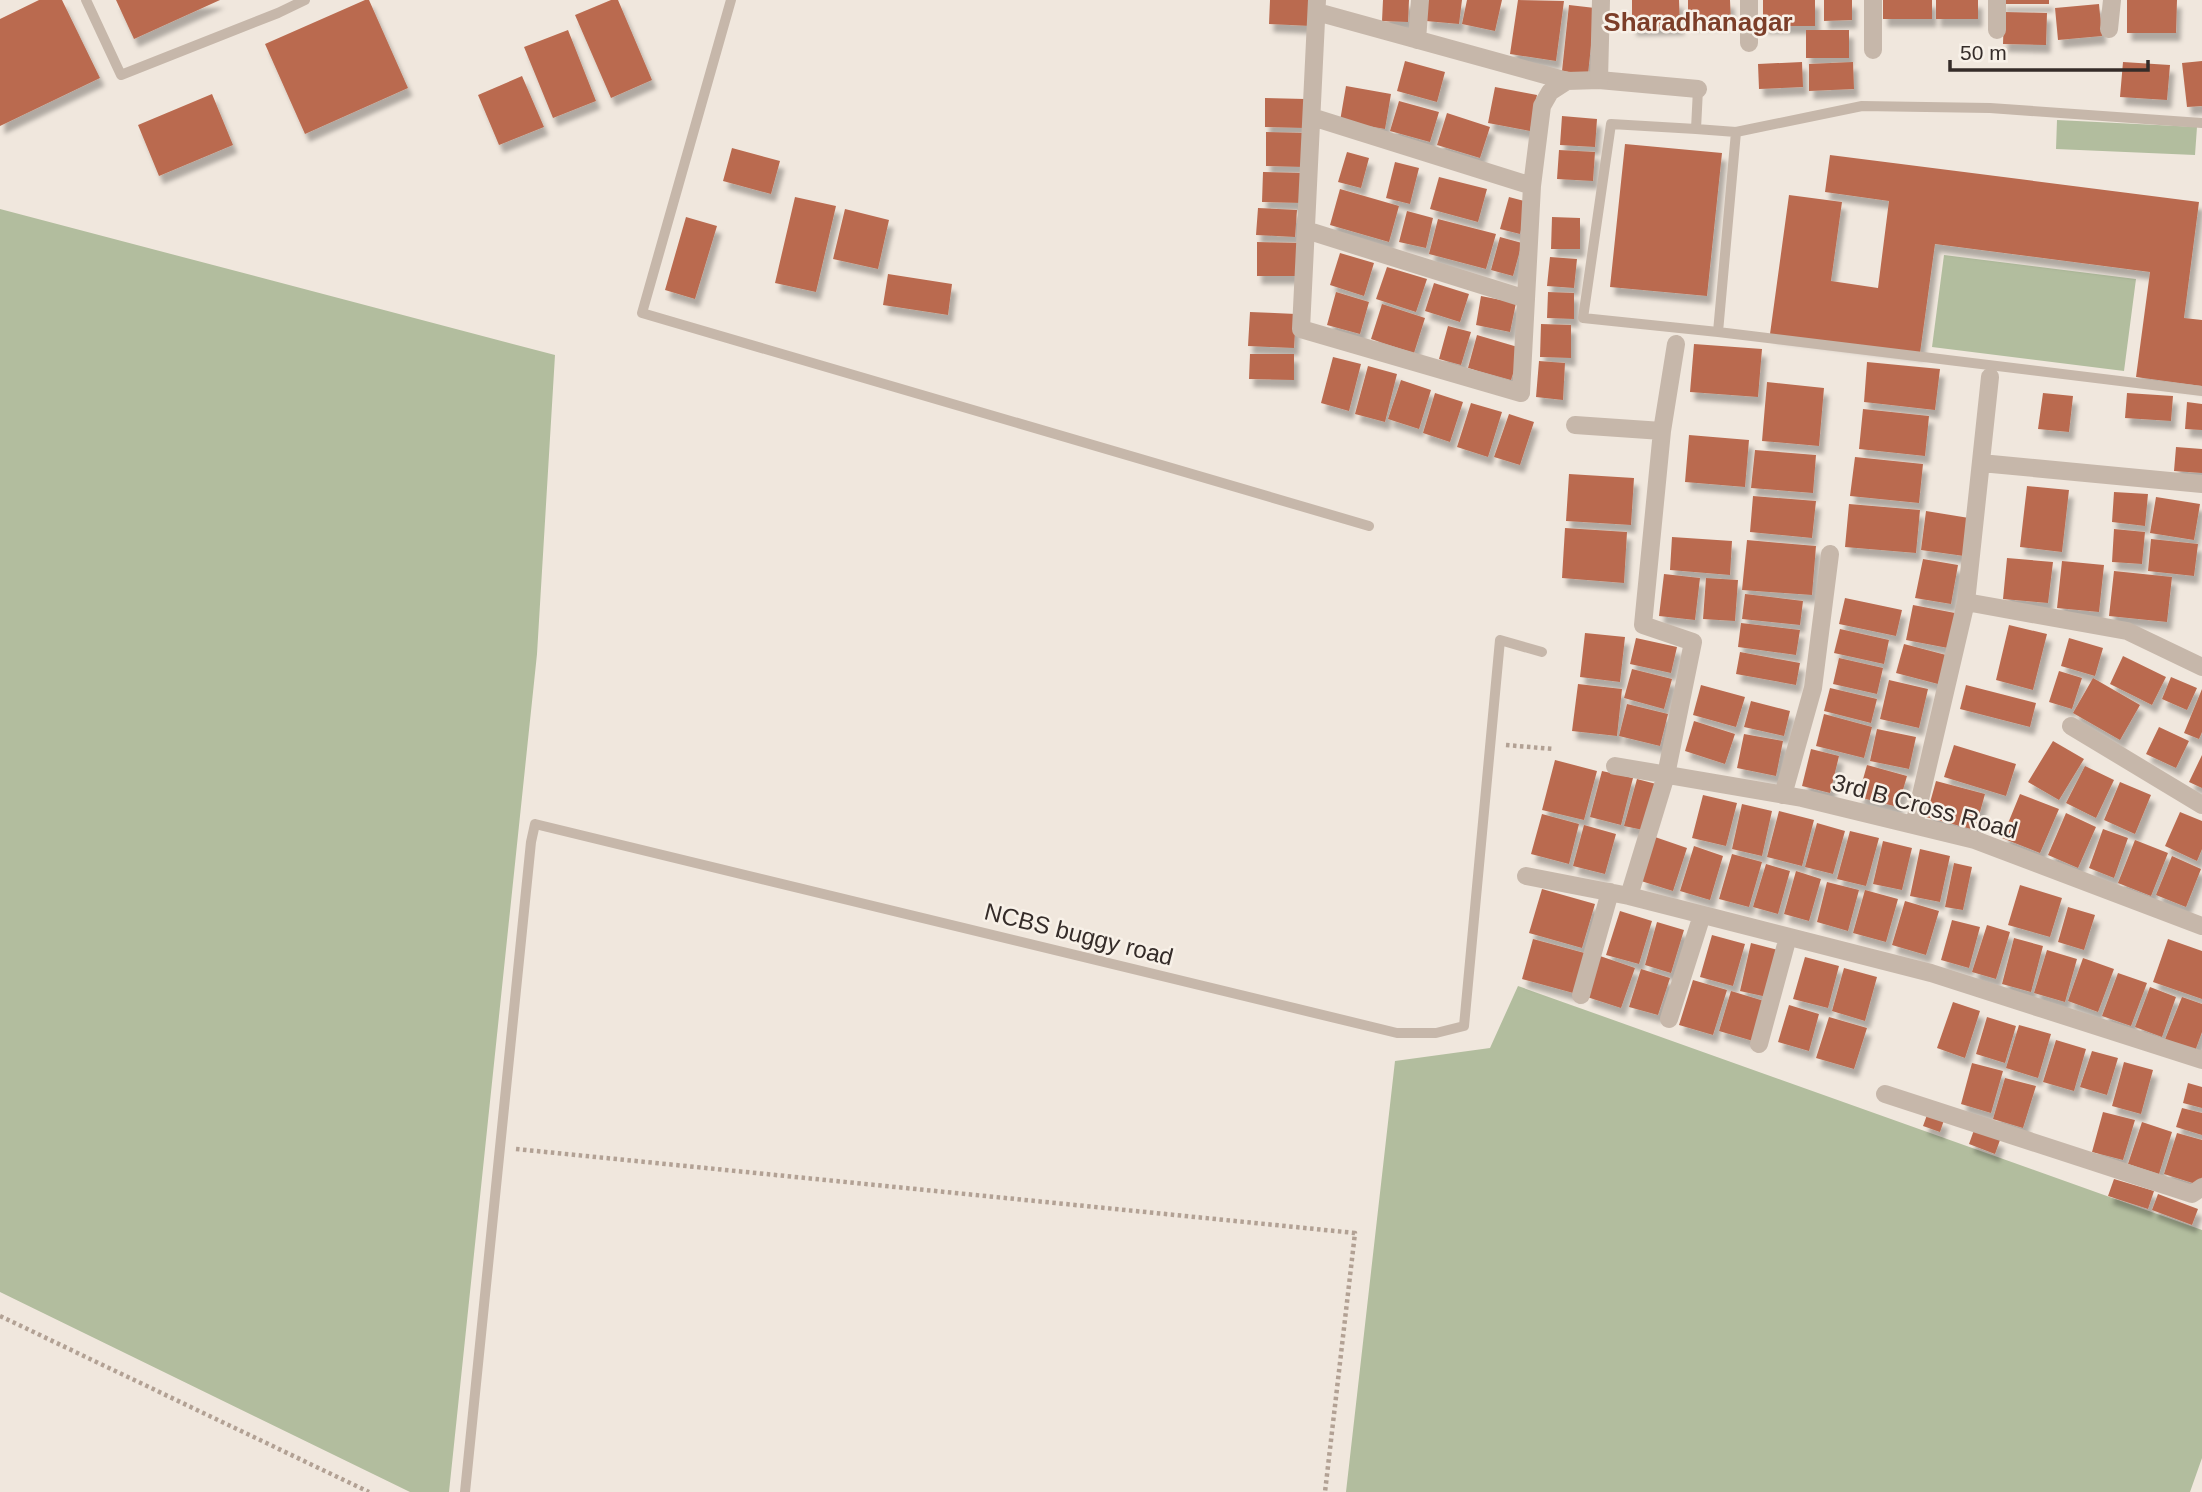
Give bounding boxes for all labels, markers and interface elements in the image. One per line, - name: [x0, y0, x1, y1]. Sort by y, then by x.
- district label: Sharadhanagar: [1603, 7, 1793, 37]
- scale bar: [1950, 28, 2148, 72]
- text: 50 m: [1960, 41, 2007, 64]
- street label: 3rd B Cross Road: [1829, 768, 2021, 844]
- street label: NCBS buggy road: [982, 898, 1176, 970]

